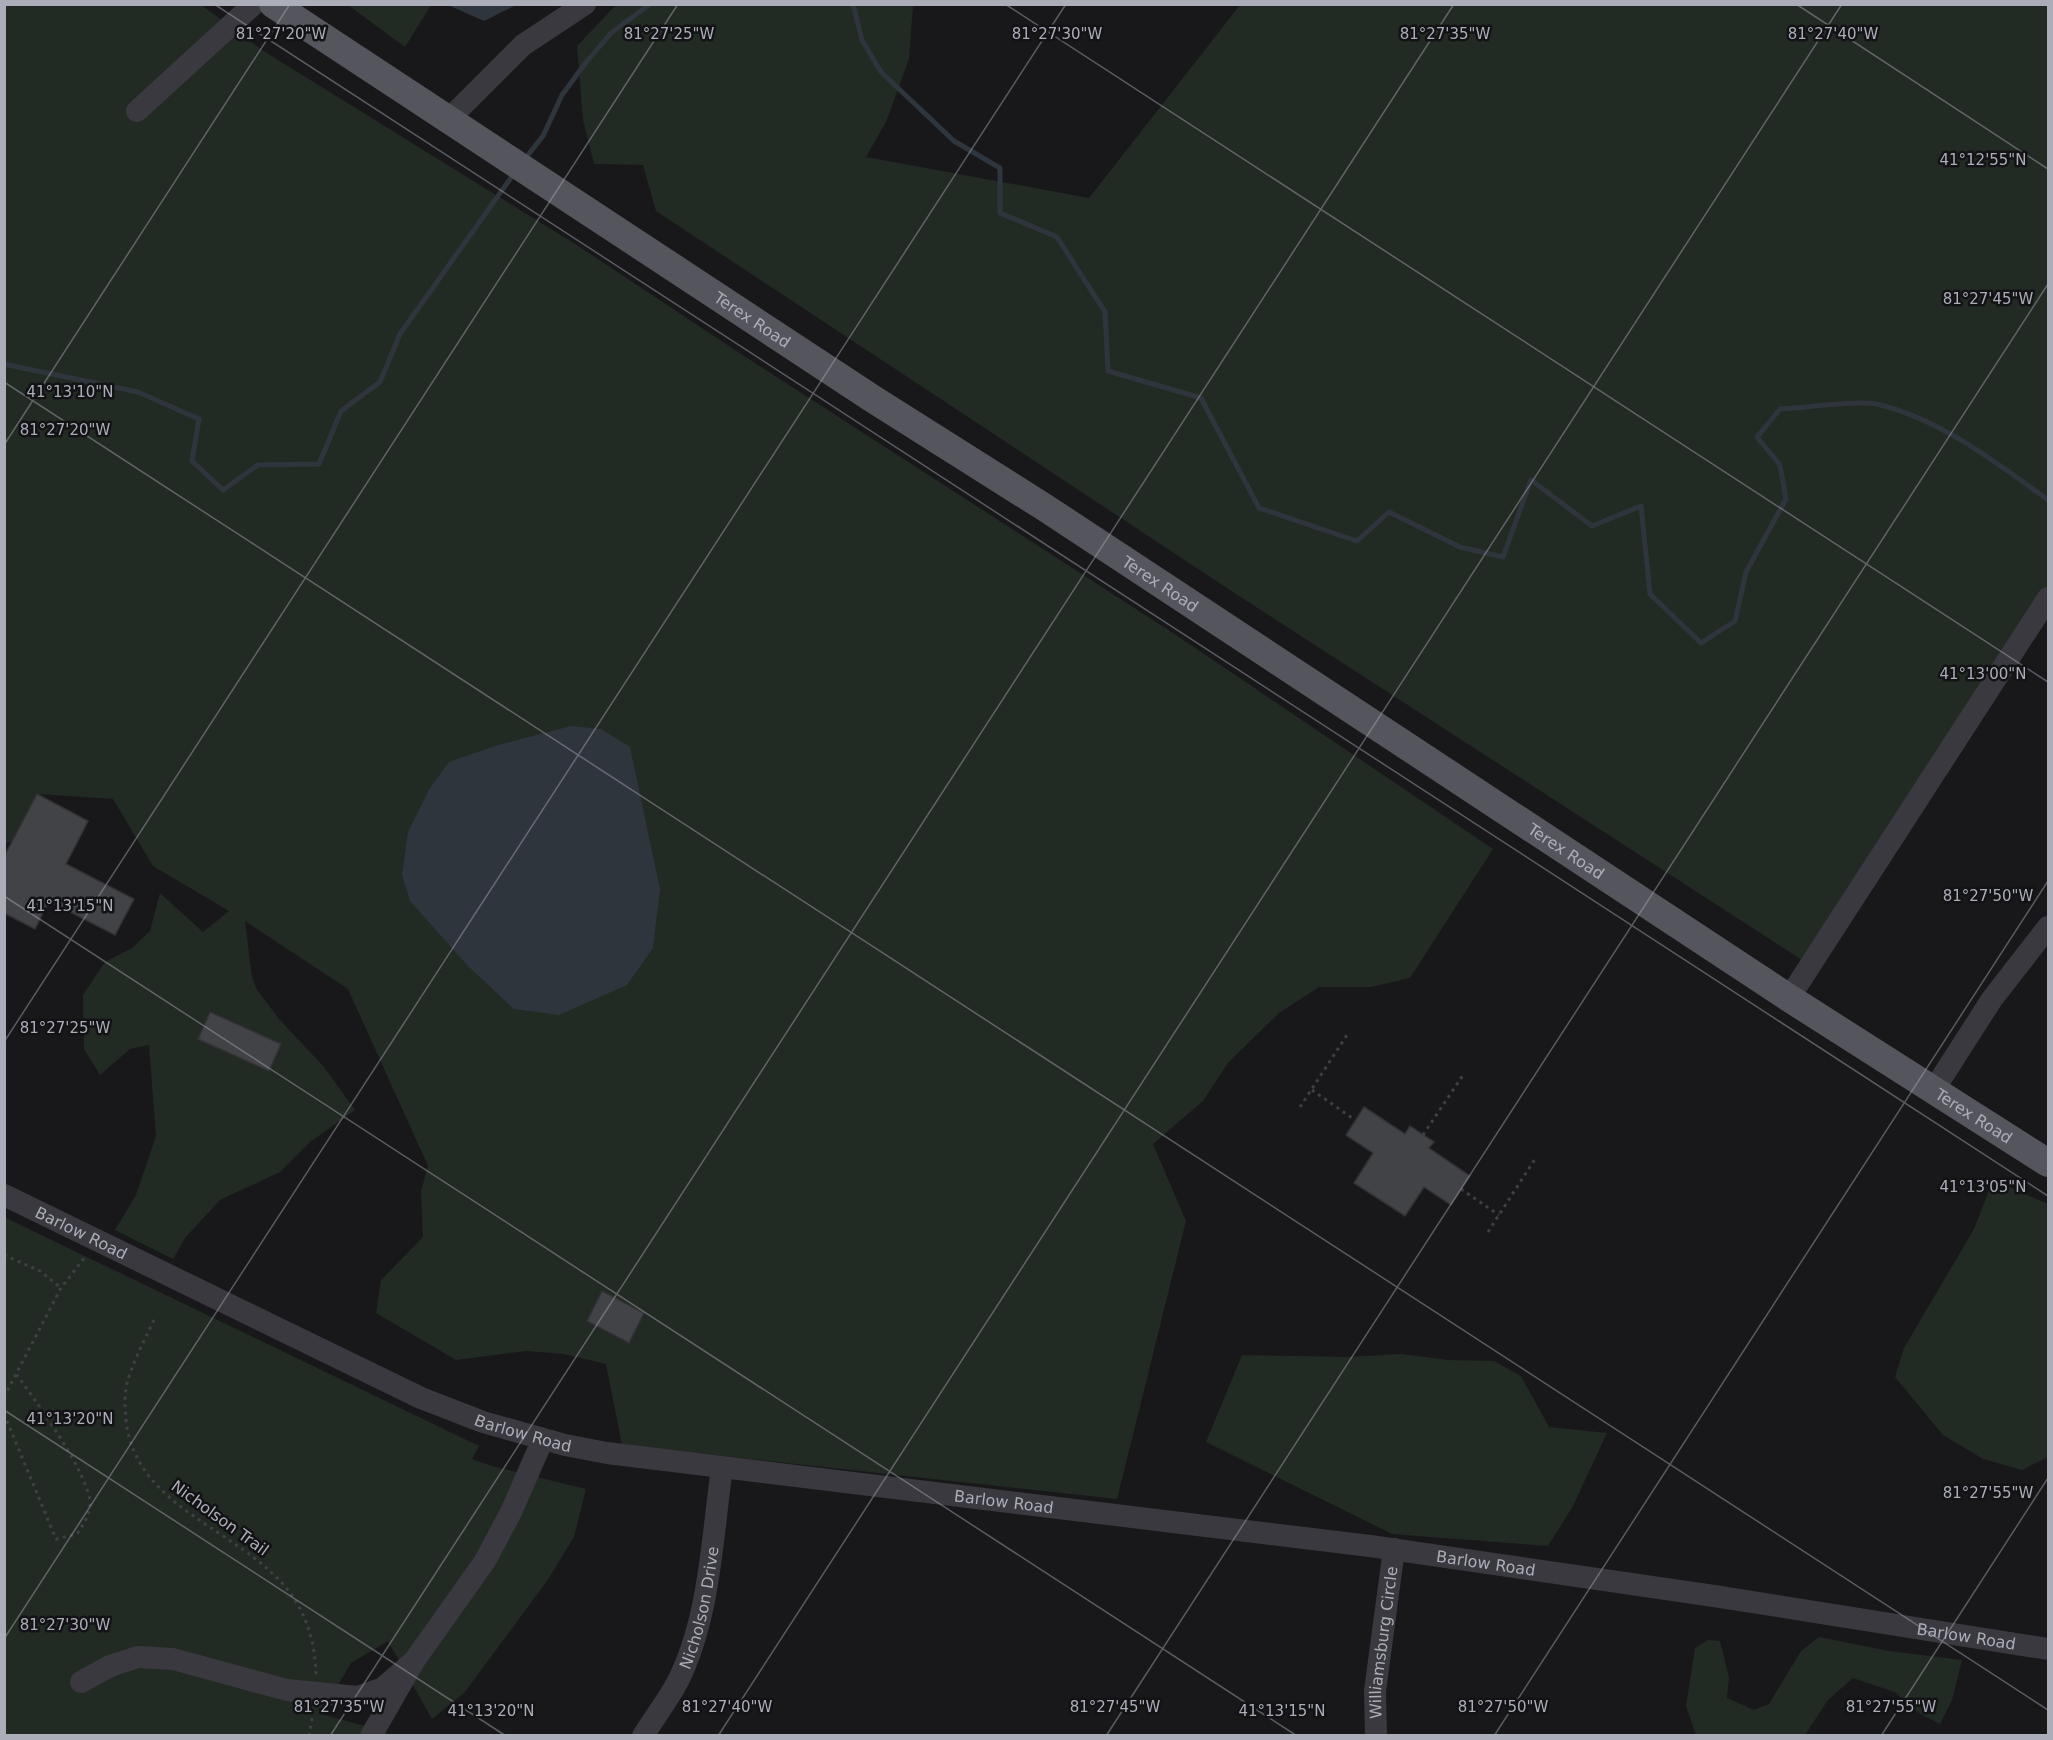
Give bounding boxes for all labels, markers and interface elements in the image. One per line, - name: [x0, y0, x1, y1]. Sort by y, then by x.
- text: 81°27'20"W: [236, 25, 326, 43]
- text: 81°27'25"W: [624, 25, 714, 43]
- text: 81°27'30"W: [1012, 25, 1102, 43]
- text: 81°27'35"W: [1400, 25, 1490, 43]
- text: 81°27'40"W: [1788, 25, 1878, 43]
- text: 41°12'55"N: [1939, 151, 2027, 169]
- street label: Terex Road: [710, 287, 794, 352]
- text: 81°27'45"W: [1943, 290, 2033, 308]
- text: 41°13'10"N: [26, 383, 114, 401]
- text: 81°27'20"W: [20, 421, 110, 439]
- street label: Terex Road: [1118, 551, 1202, 616]
- text: 41°13'00"N: [1939, 665, 2027, 683]
- street label: Terex Road: [1524, 819, 1608, 883]
- text: 81°27'50"W: [1943, 887, 2033, 905]
- text: 41°13'15"N: [26, 897, 114, 915]
- text: 81°27'25"W: [20, 1019, 110, 1037]
- street label: Terex Road: [1931, 1084, 2016, 1147]
- text: 41°13'05"N: [1939, 1178, 2027, 1196]
- street label: Barlow Road: [32, 1202, 130, 1263]
- text: 41°13'20"N: [26, 1410, 114, 1428]
- street label: Barlow Road: [472, 1410, 573, 1456]
- street label: Nicholson Trail: [168, 1476, 272, 1560]
- text: 81°27'55"W: [1943, 1484, 2033, 1502]
- street label: Barlow Road: [953, 1486, 1055, 1517]
- street label: Nicholson Drive: [675, 1545, 722, 1672]
- street label: Barlow Road: [1435, 1546, 1537, 1579]
- street label: Williamsburg Circle: [1365, 1565, 1401, 1719]
- text: 81°27'30"W: [20, 1616, 110, 1634]
- street label: Barlow Road: [1916, 1619, 2017, 1653]
- text: 81°27'35"W: [294, 1698, 384, 1716]
- text: 81°27'40"W: [682, 1698, 772, 1716]
- text: 81°27'45"W: [1070, 1698, 1160, 1716]
- text: 81°27'50"W: [1458, 1698, 1548, 1716]
- text: 81°27'55"W: [1846, 1698, 1936, 1716]
- text: 41°13'20"N: [447, 1702, 535, 1720]
- text: 41°13'15"N: [1238, 1702, 1326, 1720]

